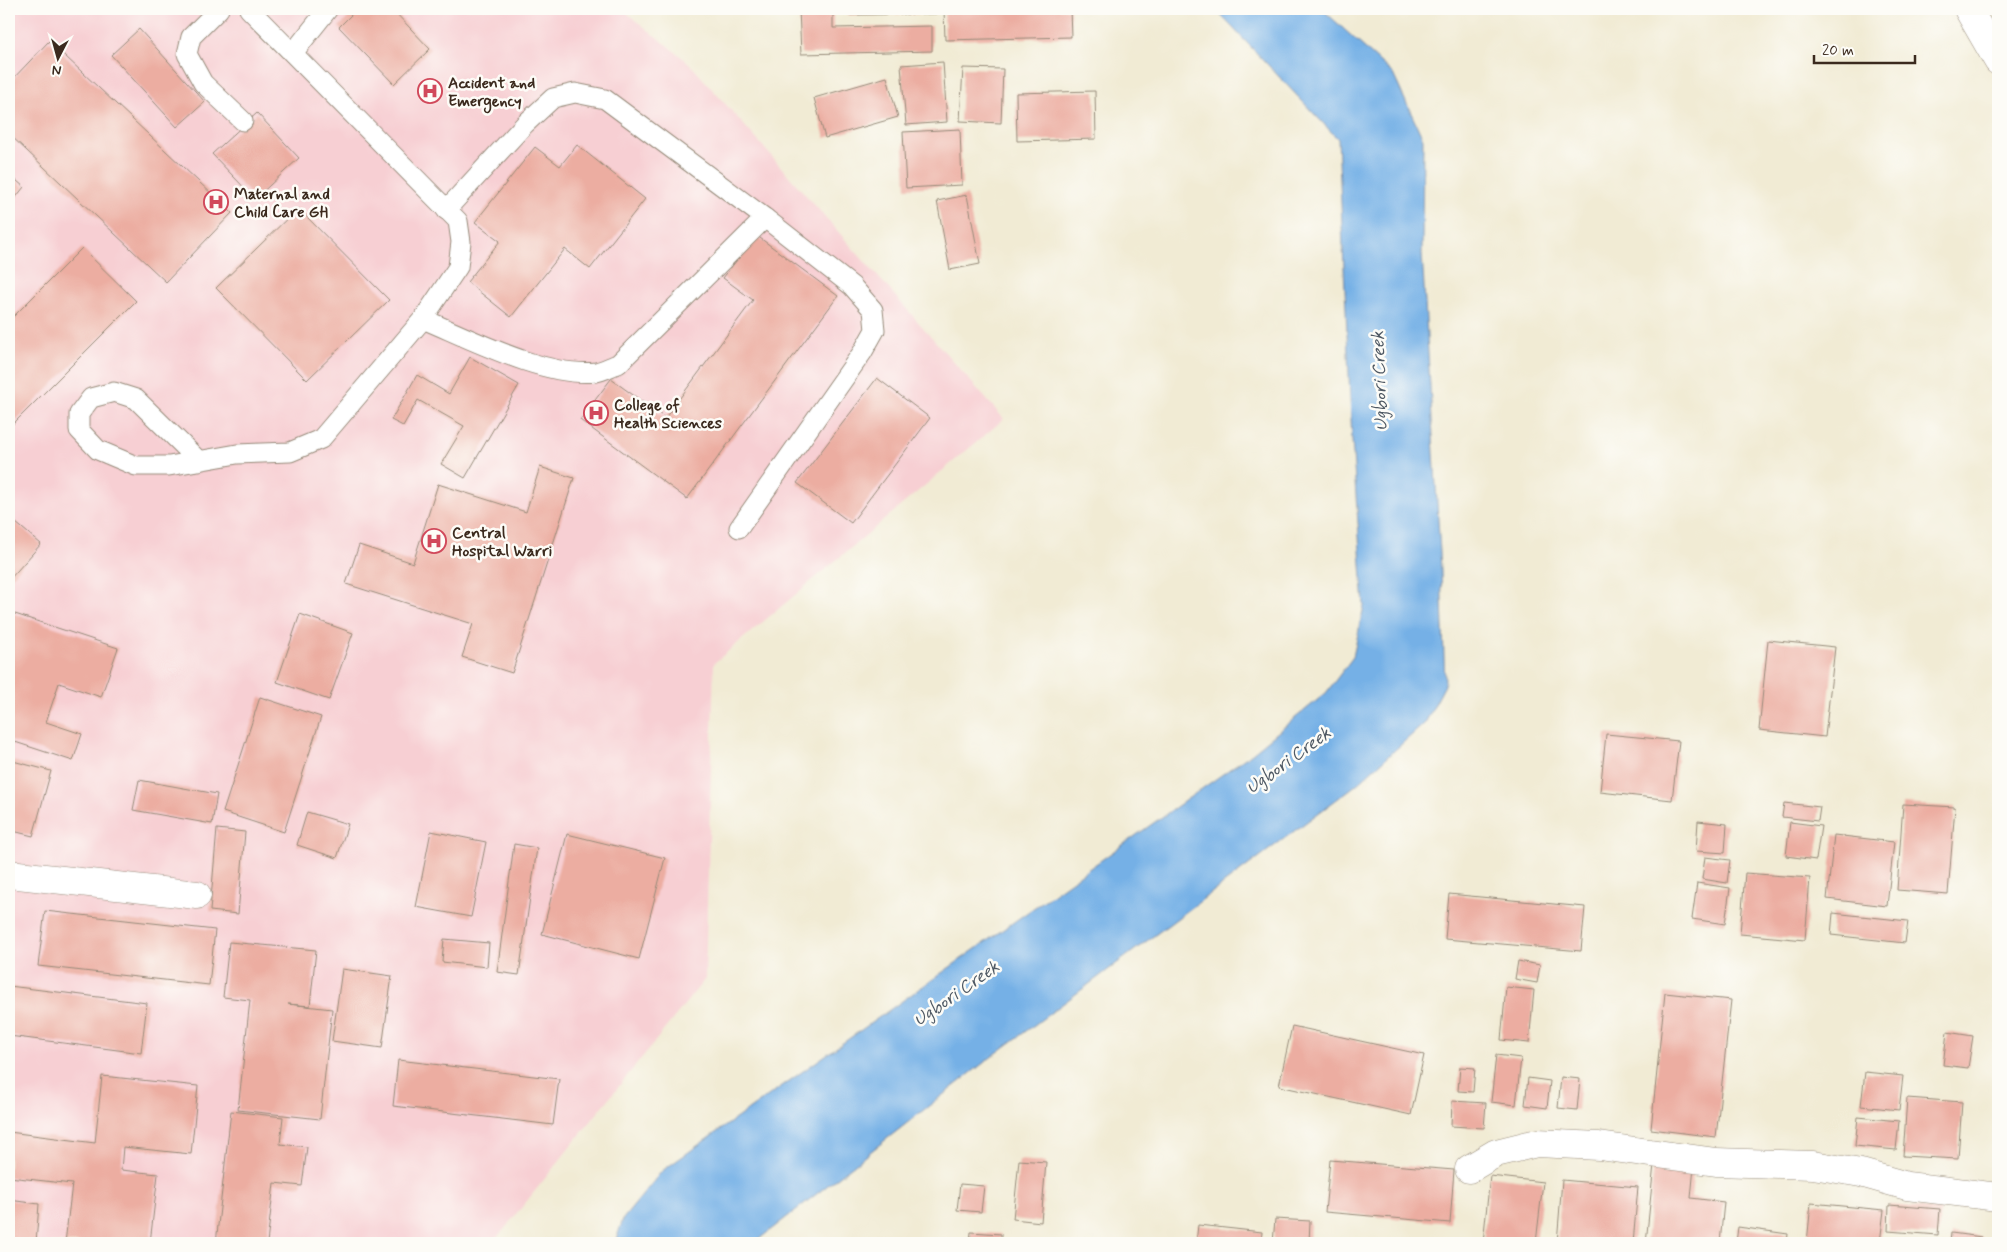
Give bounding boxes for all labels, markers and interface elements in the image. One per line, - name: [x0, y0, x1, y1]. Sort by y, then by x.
- north arrow: [32, 32, 82, 82]
- scale bar: [1814, 32, 1916, 64]
- text: 20 m: [1822, 41, 1854, 61]
- text: N: [51, 60, 62, 79]
- place label: Accident and Emergency: [448, 73, 535, 114]
- hospital icon: Accident and Emergency: [417, 78, 443, 104]
- place label: Maternal and Child Care GH: [234, 184, 330, 223]
- hospital icon: Maternal and Child Care GH: [203, 189, 229, 215]
- water label: Ugbori Creek: [1366, 331, 1394, 431]
- place label: College of Health Sciences: [614, 395, 722, 434]
- hospital icon: College of Health Sciences: [583, 400, 609, 426]
- place label: Central Hospital Warri: [452, 523, 552, 562]
- hospital icon: Central Hospital Warri: [421, 528, 447, 554]
- water label: Ugbori Creek: [1241, 722, 1336, 800]
- water label: Ugbori Creek: [909, 955, 1004, 1032]

